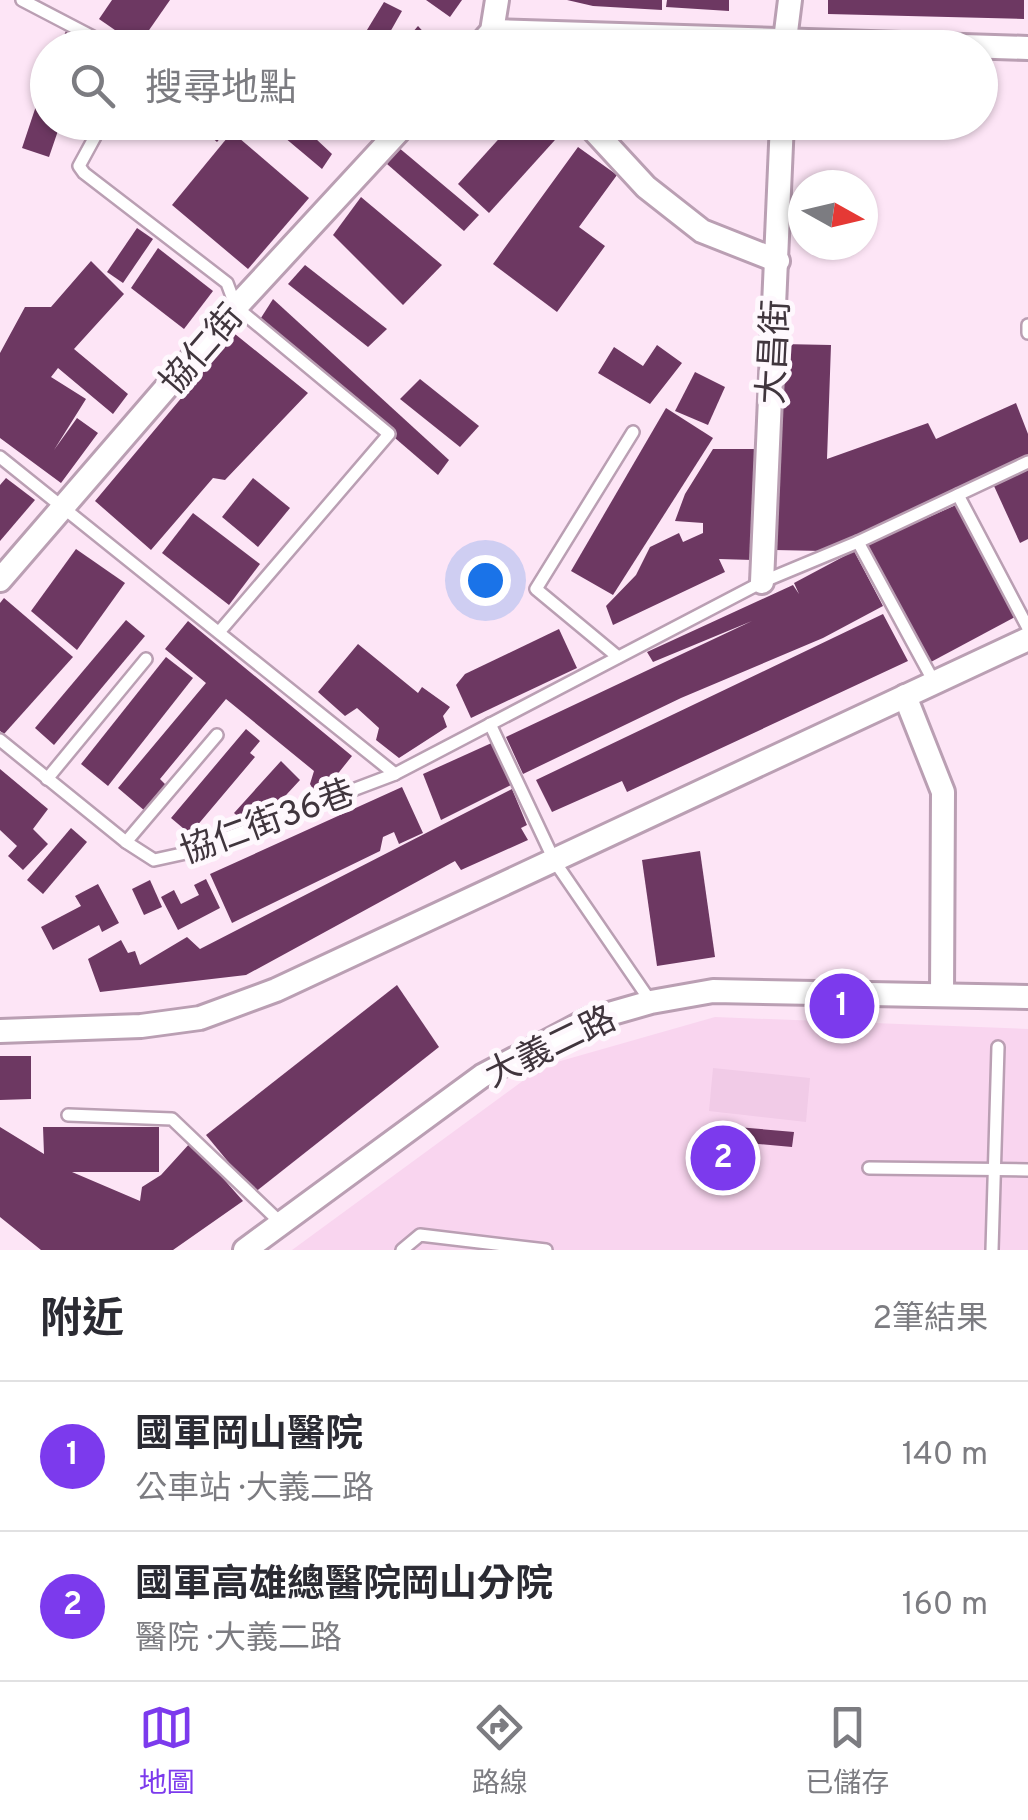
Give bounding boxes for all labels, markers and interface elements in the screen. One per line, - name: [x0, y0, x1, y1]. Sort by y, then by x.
- search box: [30, 30, 998, 140]
- icon: search: [65, 58, 120, 113]
- text: 搜尋地點: [145, 66, 297, 115]
- north arrow: [788, 170, 878, 260]
- street label: 協仁街: [152, 297, 254, 405]
- street label: 大昌街: [751, 299, 801, 406]
- your location: [460, 555, 511, 606]
- street label: 協仁街36巷: [175, 772, 361, 876]
- pin: 1: [810, 968, 874, 1044]
- street label: 大義二路: [479, 998, 624, 1099]
- pin: 2: [690, 1120, 756, 1196]
- text: 附近: [40, 1295, 124, 1348]
- text: 2筆結果: [872, 1300, 988, 1340]
- text: 國軍岡山醫院: [135, 1412, 363, 1461]
- text: 1: [66, 1436, 79, 1476]
- text: 140 m: [902, 1436, 988, 1476]
- text: 公車站 · 大義二路: [135, 1470, 374, 1510]
- text: 國軍高雄總醫院岡山分院: [135, 1562, 553, 1611]
- text: 2: [63, 1586, 82, 1626]
- text: 160 m: [902, 1586, 988, 1626]
- text: 醫院 · 大義二路: [135, 1620, 342, 1660]
- tab: 地圖: [139, 1700, 195, 1803]
- tab: 路線: [472, 1700, 528, 1803]
- tab: 已儲存: [805, 1700, 889, 1803]

